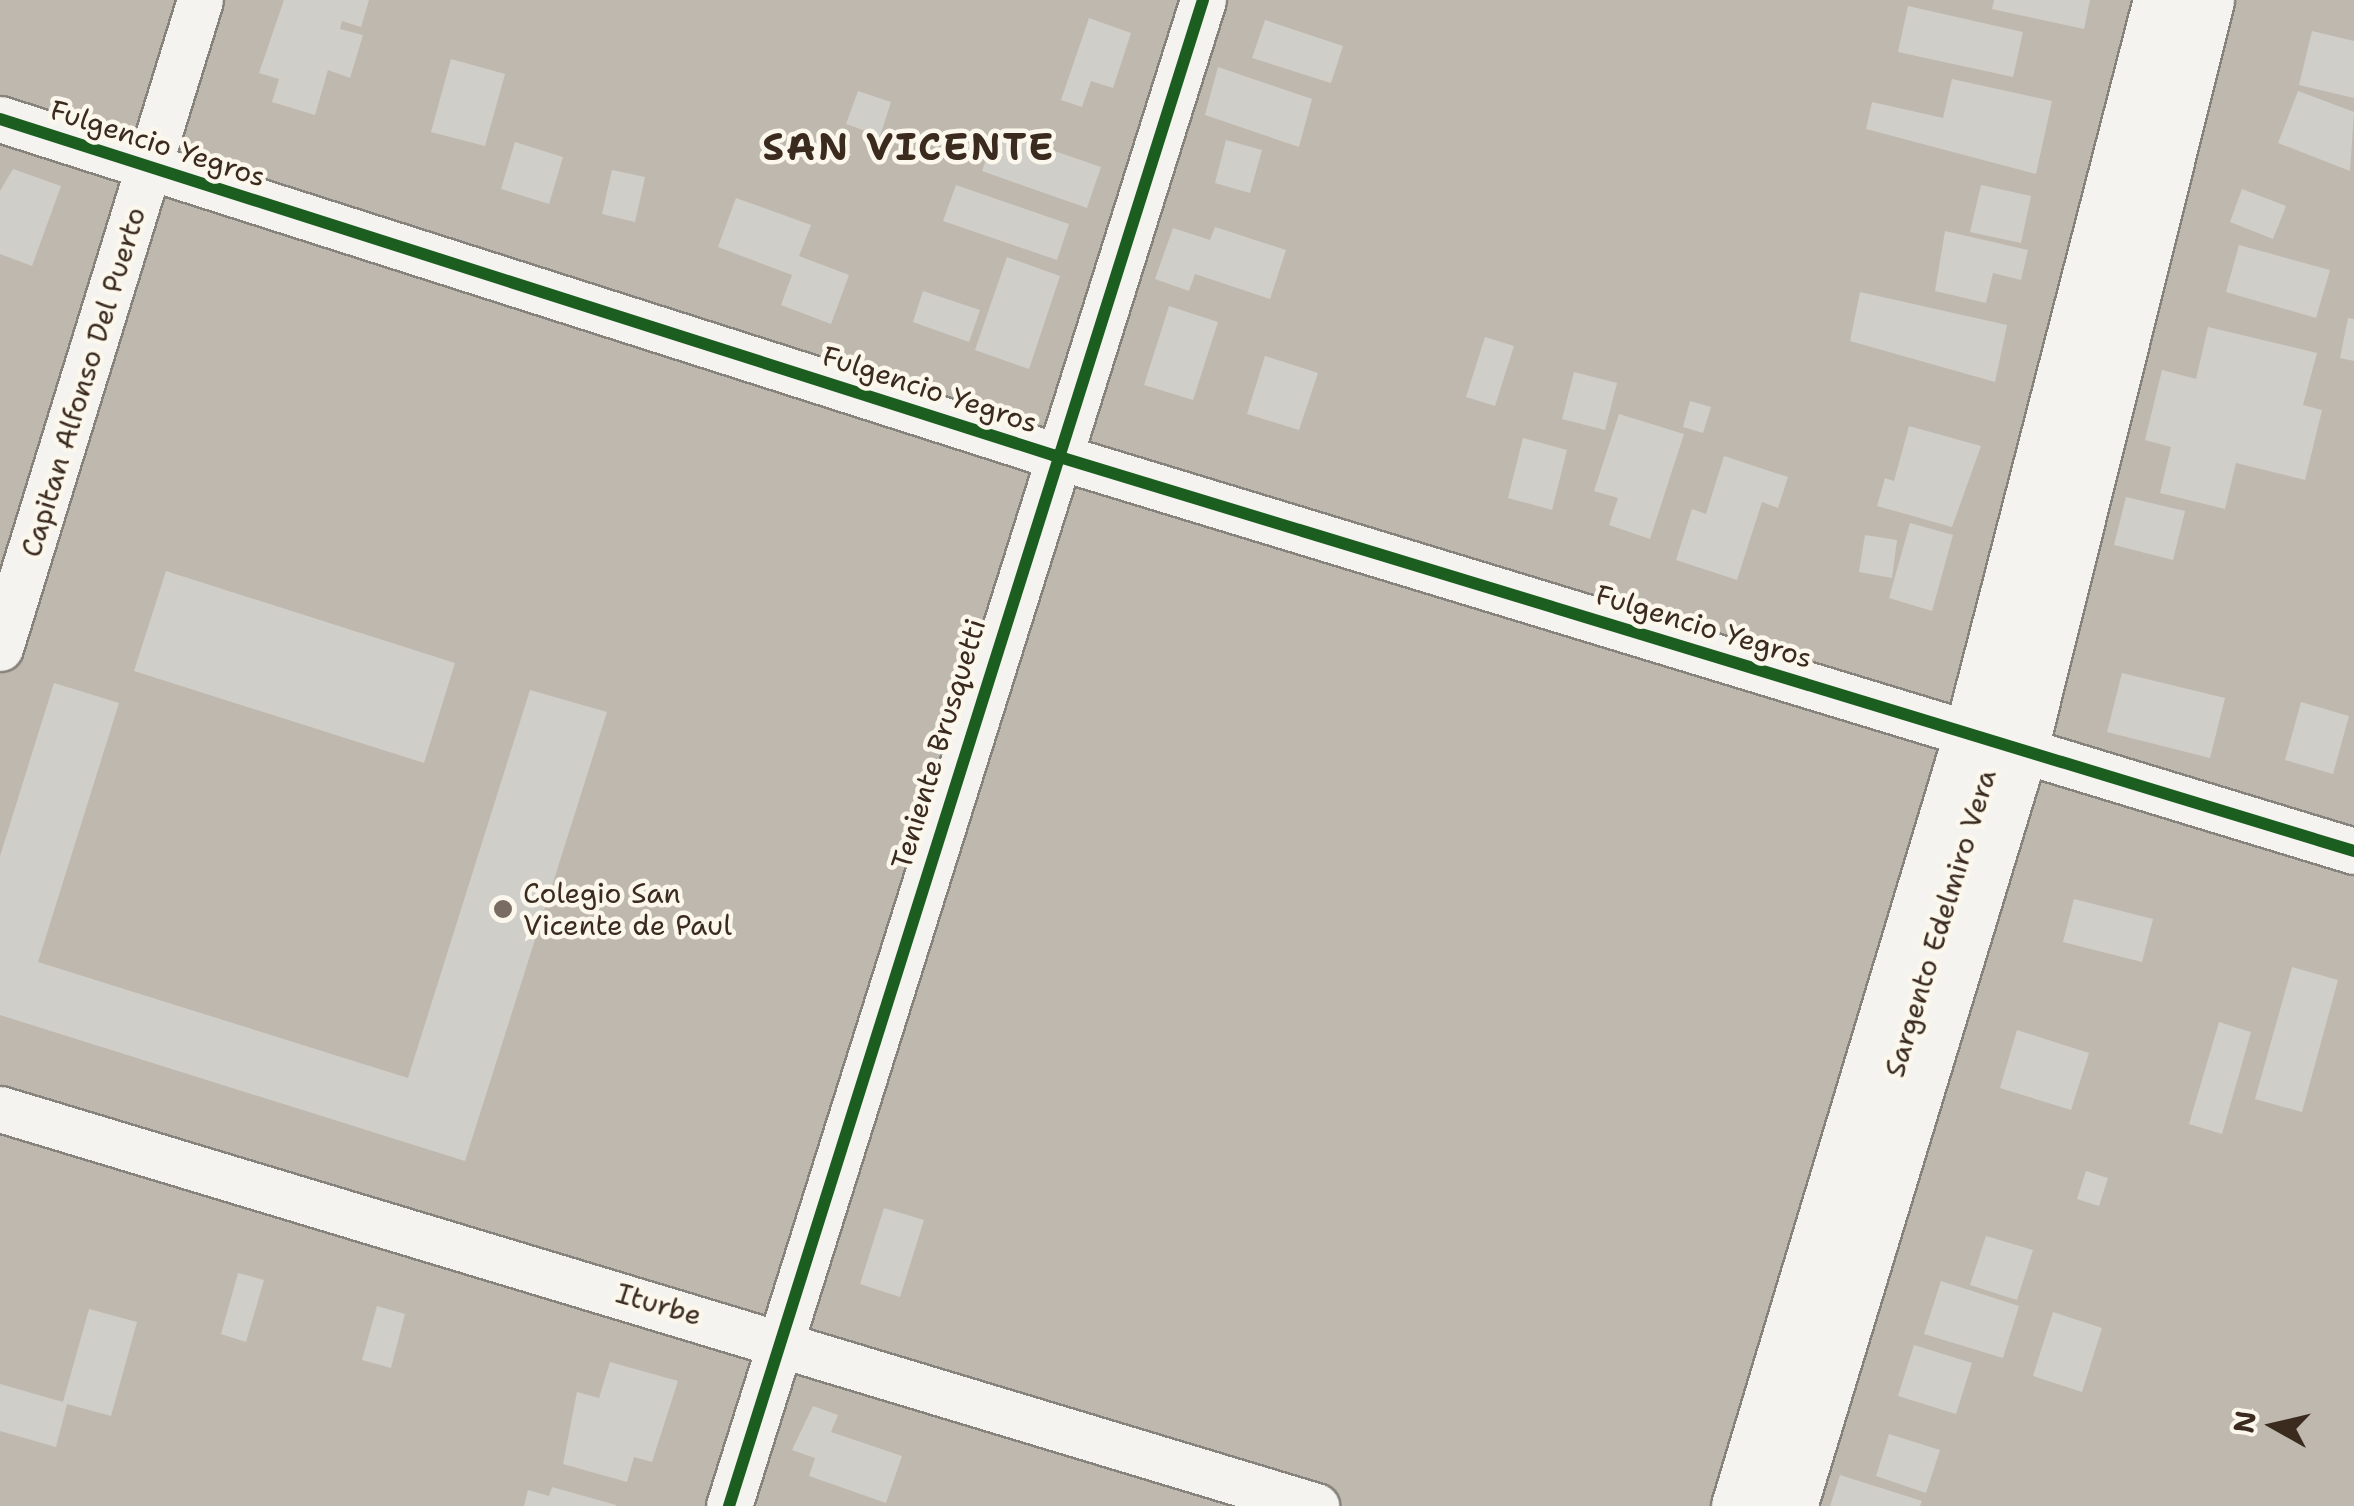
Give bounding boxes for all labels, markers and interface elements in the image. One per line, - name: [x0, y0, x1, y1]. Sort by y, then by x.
- street label: Fulgencio Yegros: [46, 92, 270, 194]
- district label: SAN VICENTE: [762, 124, 1056, 170]
- street label: Capitan Alfonso Del Puerto: [14, 203, 152, 561]
- street label: Fulgencio Yegros: [818, 338, 1042, 440]
- street label: Fulgencio Yegros: [1592, 577, 1816, 675]
- street label: Teniente Brusquetti: [884, 615, 992, 873]
- street label: Sargento Edelmiro Vera: [1877, 765, 2003, 1081]
- place label: Colegio San Vicente de Paul: [523, 876, 732, 942]
- marker: Colegio San Vicente de Paul: [492, 898, 514, 920]
- street label: Iturbe: [612, 1276, 706, 1332]
- north arrow: [2224, 1376, 2324, 1476]
- text: N: [2224, 1408, 2265, 1435]

